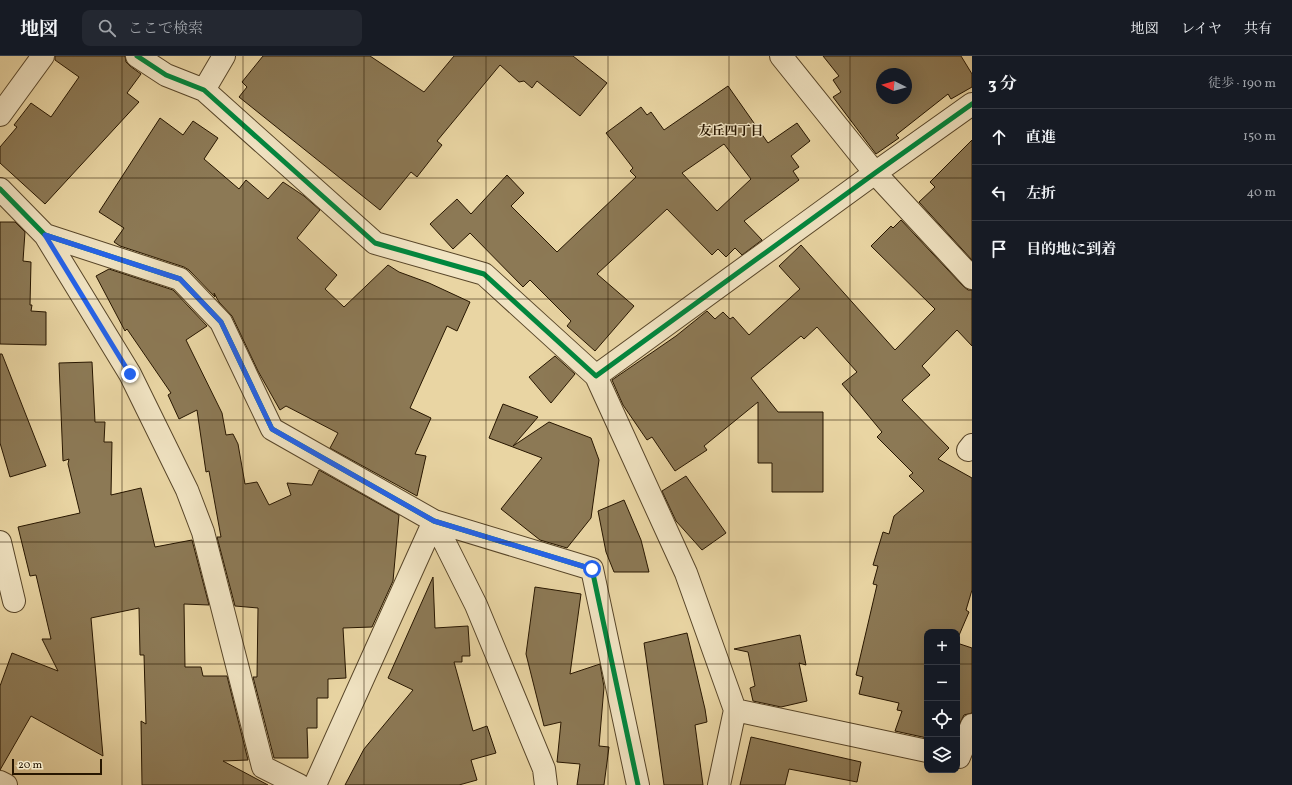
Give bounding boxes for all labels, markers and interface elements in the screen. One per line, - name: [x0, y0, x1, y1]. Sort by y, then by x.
- search box: [82, 10, 362, 46]
- text: 地図: [20, 17, 58, 43]
- icon: search: [96, 17, 118, 39]
- text: ここで検索: [128, 19, 203, 40]
- text: 地図: [1131, 20, 1159, 39]
- text: レイヤ: [1181, 20, 1222, 39]
- text: 共有: [1244, 20, 1272, 39]
- north arrow: [876, 68, 912, 104]
- text: 3 分: [988, 73, 1017, 96]
- text: 徒歩 · 190 m: [1208, 75, 1276, 93]
- district label: 友丘四丁目: [698, 123, 764, 141]
- icon: ahead: [988, 126, 1010, 148]
- text: 直進: [1026, 128, 1056, 149]
- text: 150 m: [1243, 128, 1276, 146]
- icon: left: [988, 182, 1010, 204]
- text: 左折: [1026, 184, 1056, 205]
- text: 40 m: [1247, 184, 1276, 202]
- icon: arrive: [988, 238, 1010, 260]
- text: 目的地に到着: [1026, 240, 1116, 261]
- route end: [121, 365, 139, 383]
- route start: [583, 560, 601, 578]
- map controls: [924, 629, 960, 773]
- button: +: [924, 629, 960, 665]
- button: −: [924, 665, 960, 701]
- button: locate: [924, 701, 960, 737]
- button: layers: [924, 737, 960, 773]
- scale bar: [12, 757, 102, 776]
- text: 20 m: [18, 758, 42, 773]

